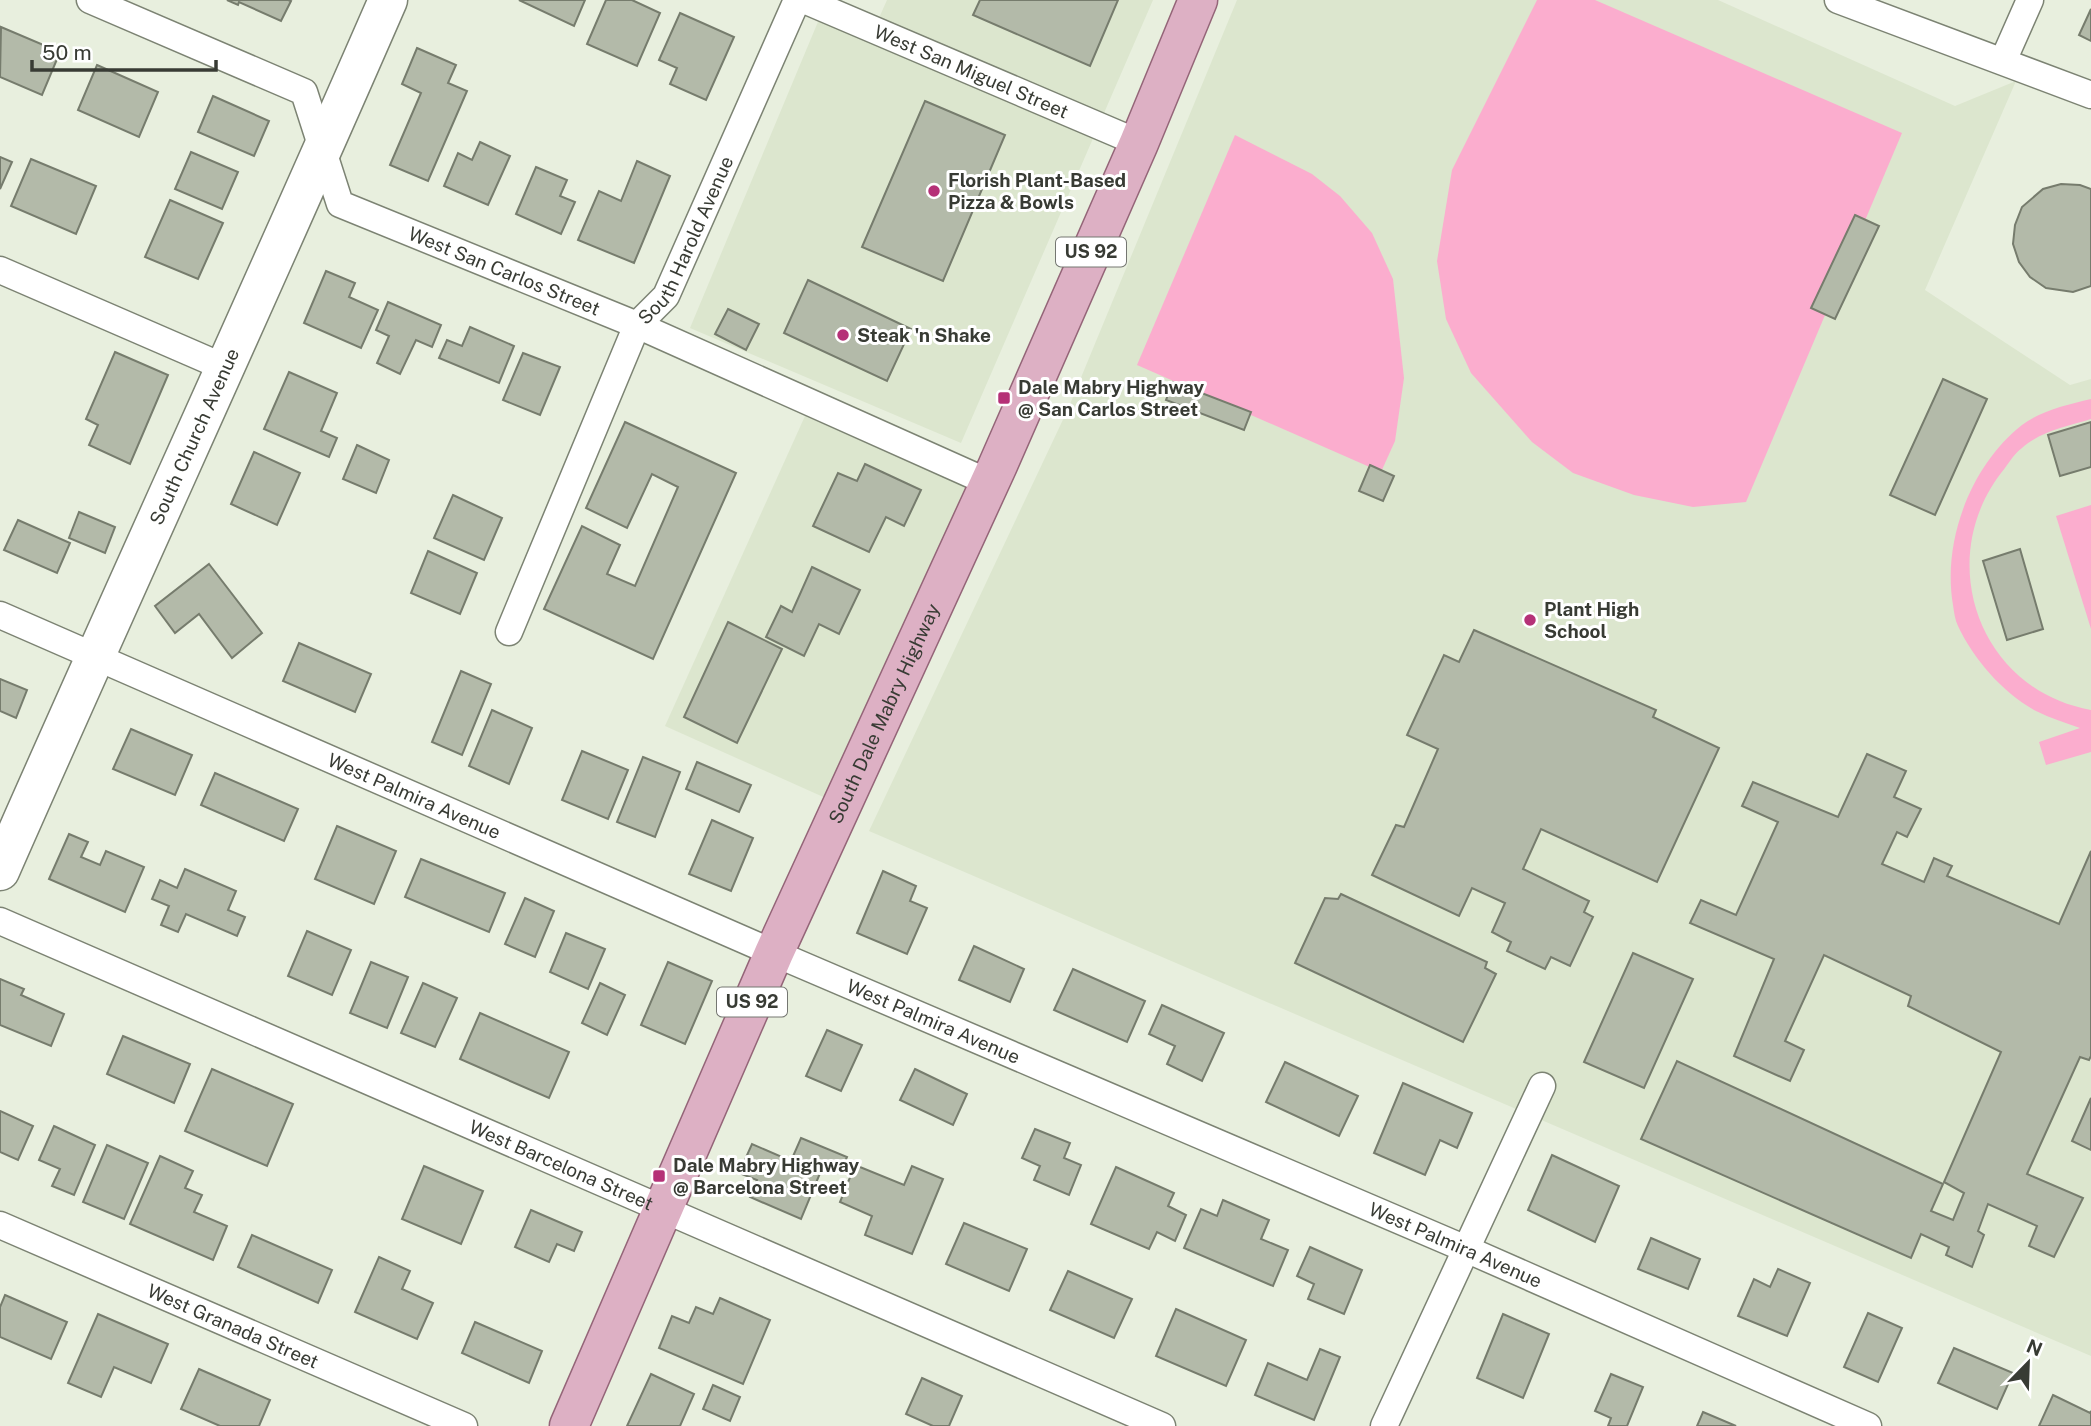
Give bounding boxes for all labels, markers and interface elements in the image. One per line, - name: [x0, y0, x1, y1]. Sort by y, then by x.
- street label: West San Miguel Street: [871, 20, 1072, 123]
- scale bar: [32, 28, 215, 72]
- text: 50 m: [42, 40, 92, 65]
- street label: South Harold Avenue: [633, 153, 738, 329]
- place label: Florish Plant-Based Pizza & Bowls: [948, 169, 1126, 213]
- marker: Florish Plant-Based Pizza & Bowls: [926, 183, 942, 199]
- street label: West San Carlos Street: [405, 222, 603, 320]
- road number: US 92: [1056, 238, 1126, 266]
- place label: Steak 'n Shake: [857, 324, 991, 346]
- marker: Steak 'n Shake: [835, 327, 851, 343]
- street label: South Church Avenue: [145, 345, 243, 528]
- place label: Dale Mabry Highway @ San Carlos Street: [1018, 376, 1204, 420]
- marker: Dale Mabry Highway @ San Carlos Street: [996, 390, 1012, 406]
- place label: Plant High School: [1544, 598, 1639, 642]
- street label: South Dale Mabry Highway: [824, 600, 944, 827]
- marker: Plant High School: [1522, 612, 1538, 628]
- street label: West Palmira Avenue: [324, 749, 504, 843]
- street label: West Palmira Avenue: [843, 974, 1023, 1068]
- road number: US 92: [717, 987, 787, 1016]
- street label: West Barcelona Street: [466, 1115, 657, 1215]
- place label: Dale Mabry Highway @ Barcelona Street: [673, 1154, 859, 1198]
- marker: Dale Mabry Highway @ Barcelona Street: [651, 1168, 667, 1184]
- street label: West Palmira Avenue: [1366, 1198, 1545, 1292]
- street label: West Granada Street: [144, 1279, 322, 1373]
- north arrow: [1993, 1328, 2063, 1398]
- text: N: [2024, 1334, 2046, 1360]

